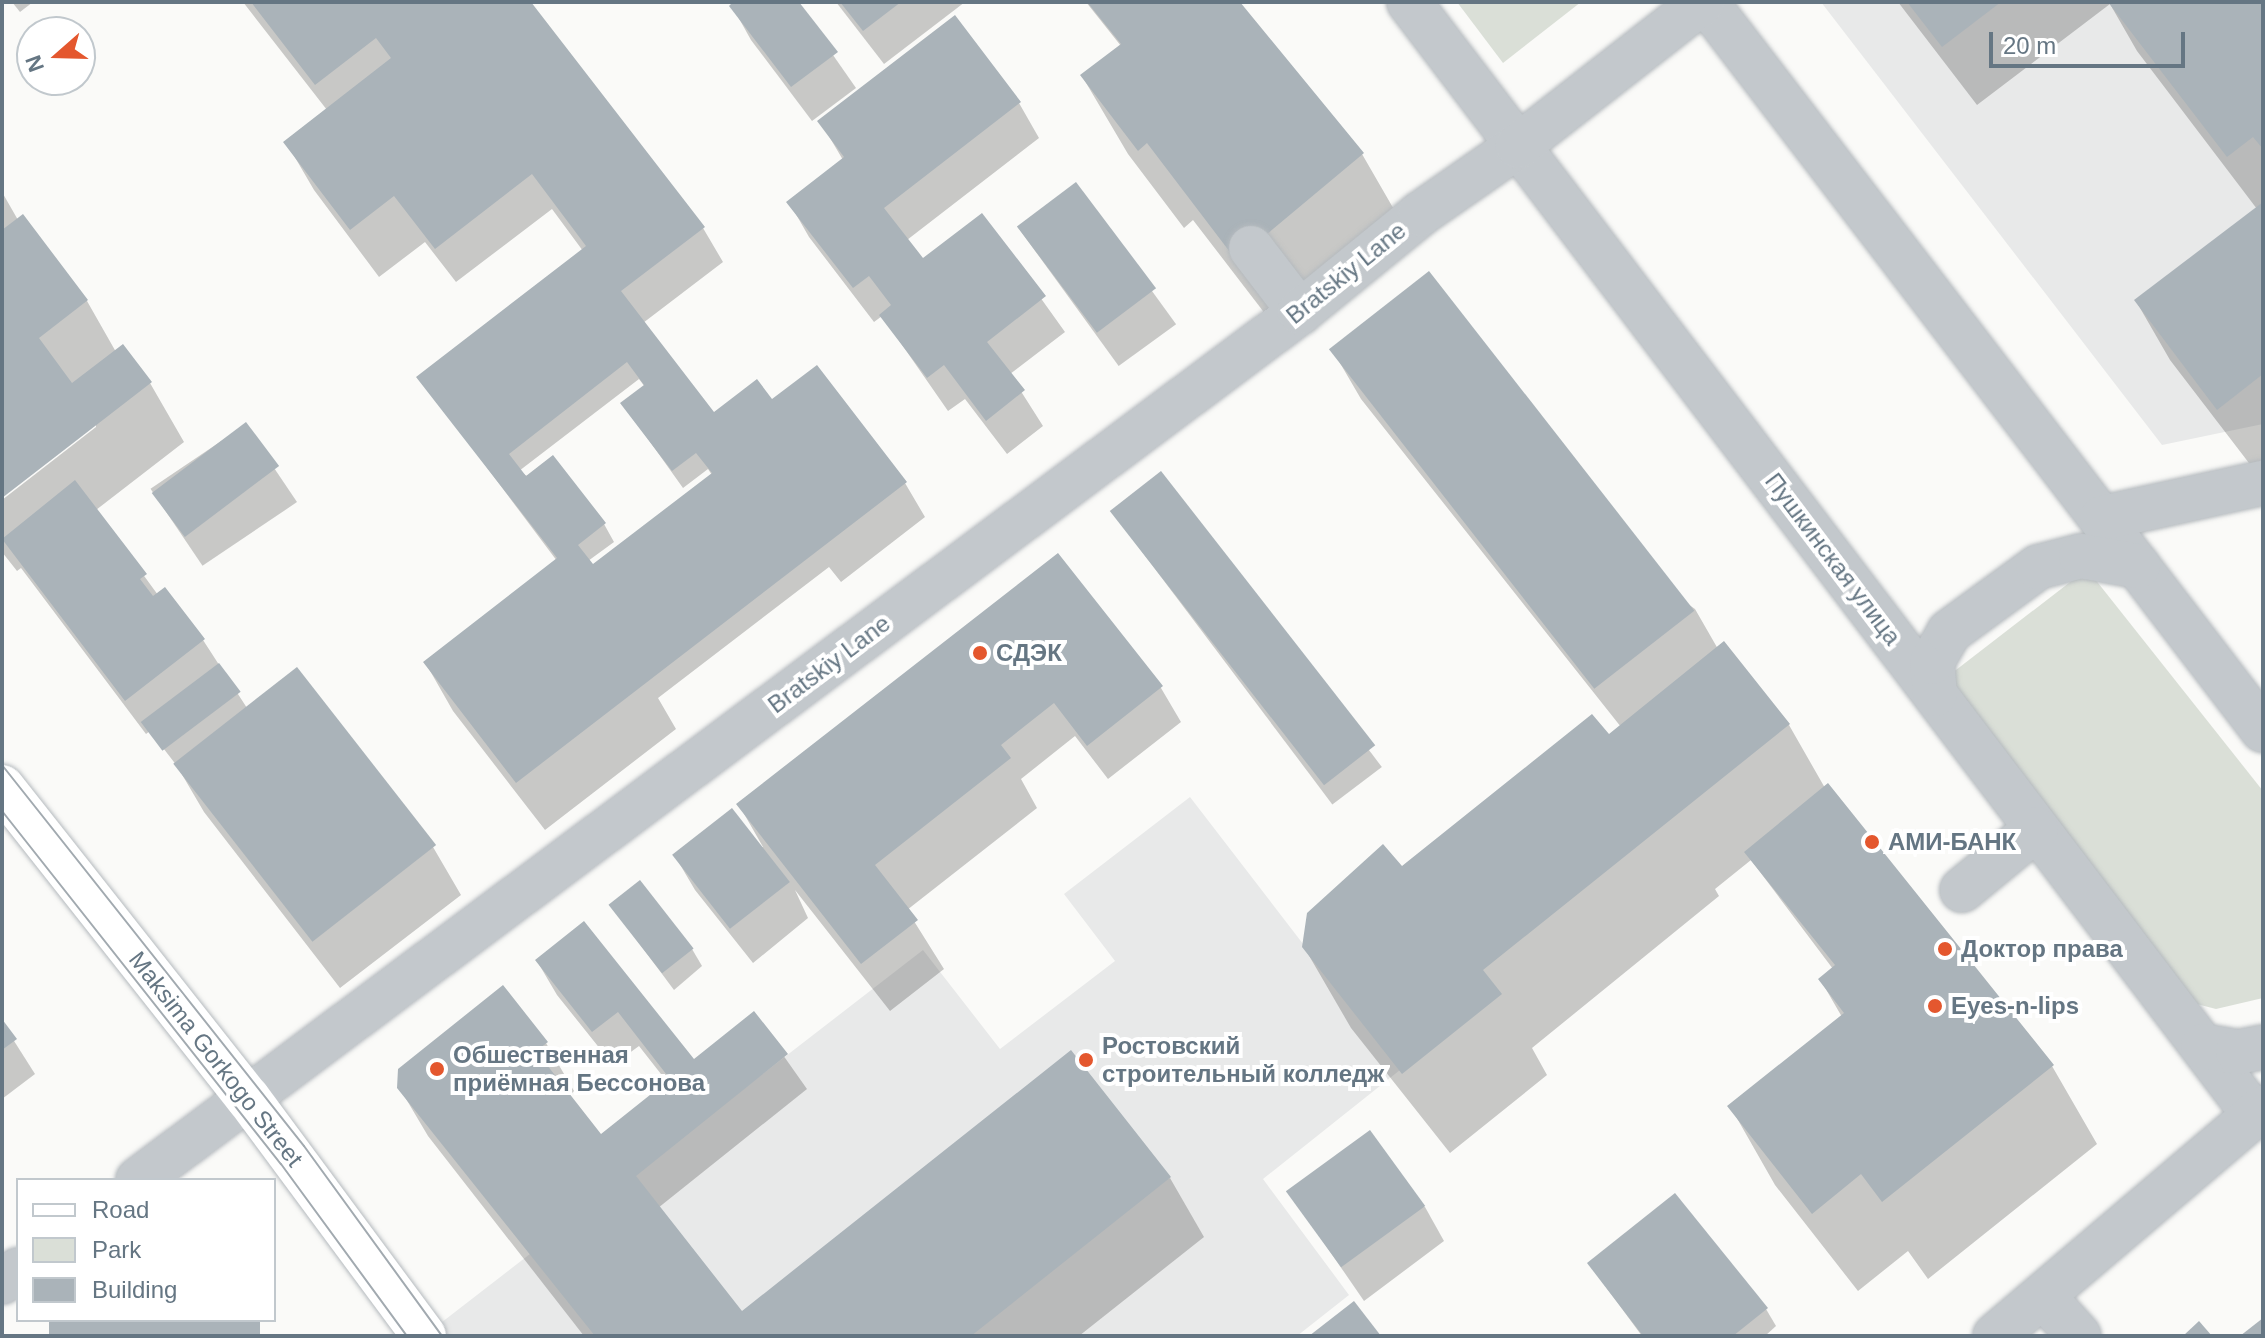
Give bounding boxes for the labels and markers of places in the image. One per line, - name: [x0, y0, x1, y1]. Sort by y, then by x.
- place label: СДЭК: [996, 639, 1062, 667]
- marker: СДЭК: [971, 644, 989, 662]
- place label: АМИ-БАНК: [1888, 828, 2016, 856]
- marker: АМИ-БАНК: [1863, 833, 1881, 851]
- place label: Доктор права: [1961, 935, 2123, 963]
- marker: Доктор права: [1936, 940, 1954, 958]
- place label: Eyes-n-lips: [1951, 992, 2079, 1020]
- marker: Eyes-n-lips: [1926, 997, 1944, 1015]
- place label: Ростовский строительный колледж: [1102, 1032, 1384, 1088]
- place label: Обшественная приёмная Бессонова: [453, 1041, 705, 1097]
- marker: Ростовский строительный колледж: [1077, 1051, 1095, 1069]
- marker: Обшественная приёмная Бессонова: [428, 1060, 446, 1078]

